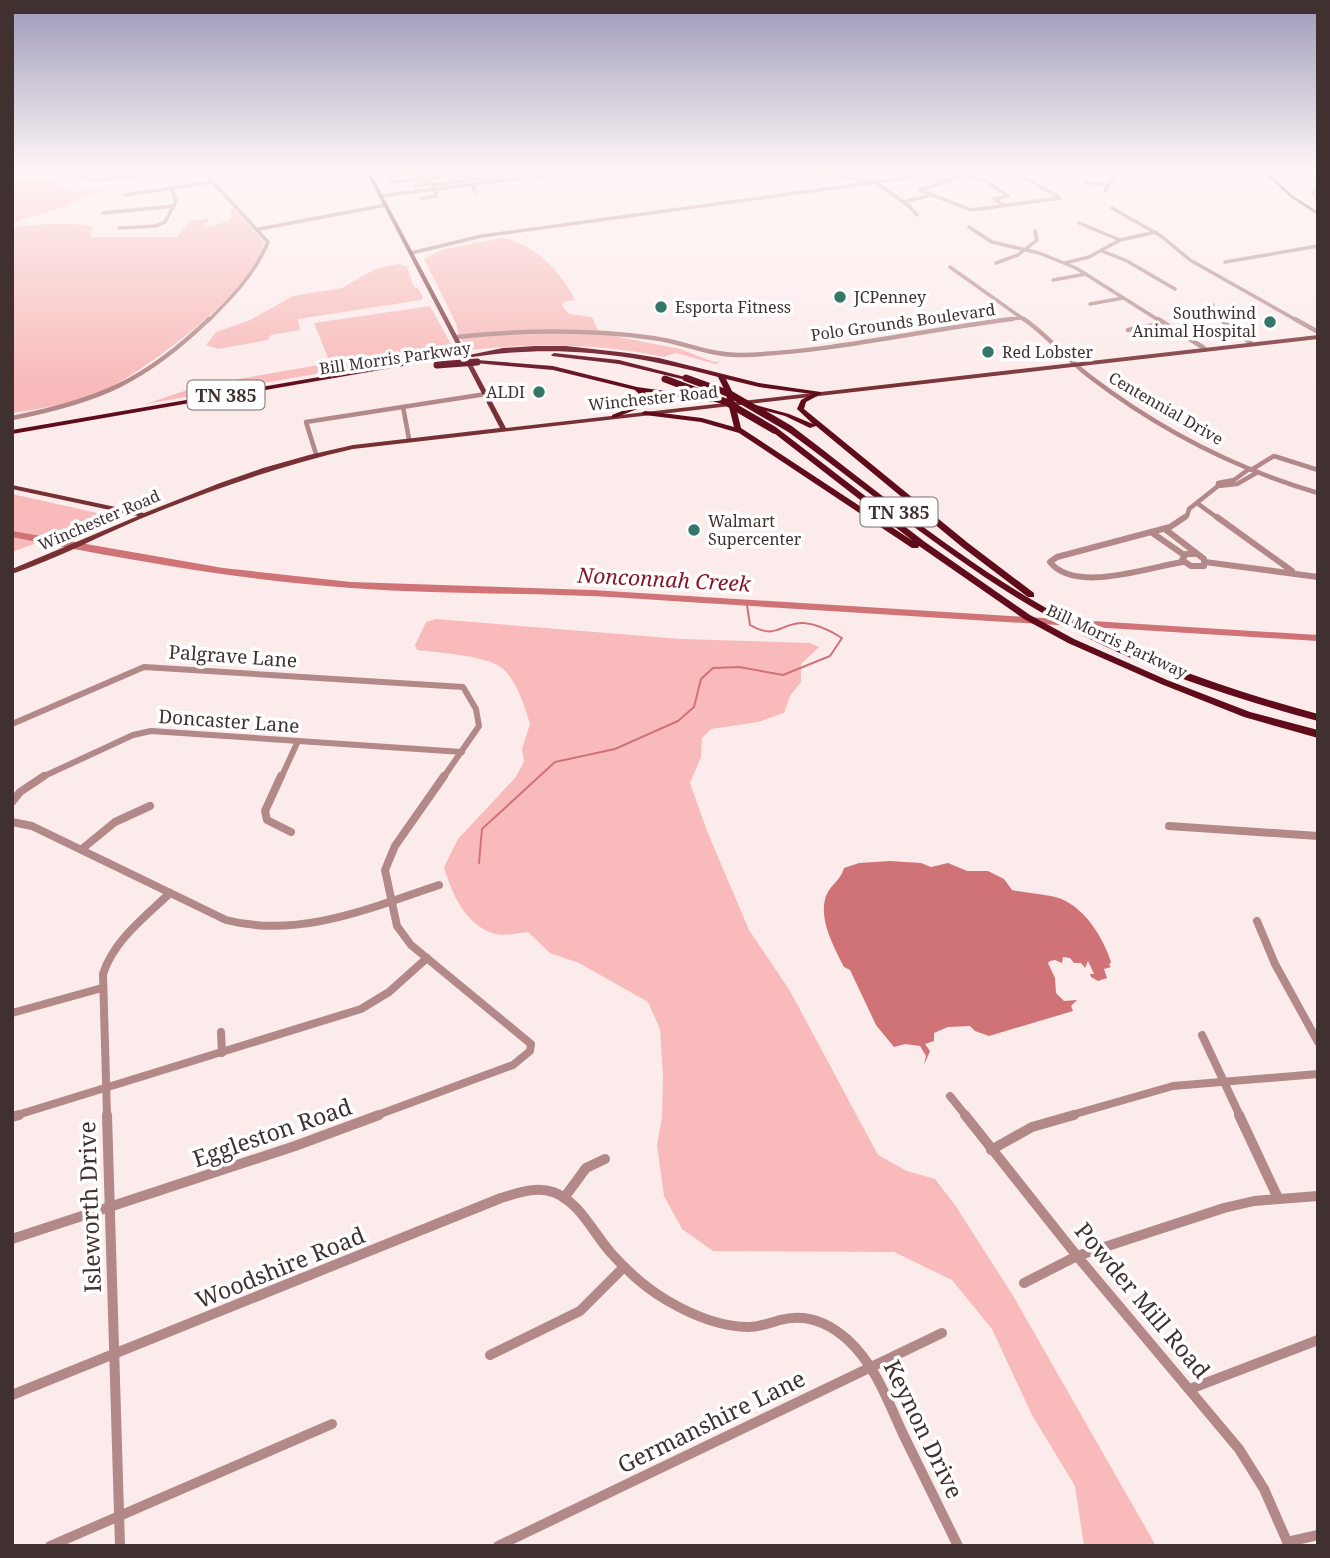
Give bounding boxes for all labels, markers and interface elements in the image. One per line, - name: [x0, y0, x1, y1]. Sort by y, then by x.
- place label: JCPenney: [853, 286, 927, 308]
- marker: JCPenney: [832, 289, 848, 305]
- place label: Esporta Fitness: [675, 296, 791, 318]
- street label: Polo Grounds Boulevard: [809, 298, 997, 346]
- marker: Esporta Fitness: [653, 299, 669, 315]
- place label: Southwind Animal Hospital: [1132, 302, 1256, 342]
- marker: Southwind Animal Hospital: [1262, 314, 1278, 330]
- street label: Bill Morris Parkway: [318, 336, 473, 380]
- place label: Red Lobster: [1002, 341, 1093, 363]
- marker: Red Lobster: [980, 344, 996, 360]
- street label: Centennial Drive: [1105, 366, 1227, 450]
- road number: TN 385: [188, 380, 264, 410]
- street label: Winchester Road: [587, 380, 719, 416]
- place label: ALDI: [486, 381, 525, 403]
- marker: ALDI: [531, 384, 547, 400]
- street label: Winchester Road: [35, 484, 163, 556]
- road number: TN 385: [860, 498, 937, 526]
- place label: Walmart Supercenter: [708, 510, 802, 550]
- marker: Walmart Supercenter: [686, 522, 702, 538]
- water label: Nonconnah Creek: [576, 560, 752, 598]
- street label: Bill Morris Parkway: [1043, 599, 1192, 684]
- street label: Palgrave Lane: [168, 639, 298, 673]
- street label: Doncaster Lane: [158, 703, 300, 739]
- street label: Eggleston Road: [188, 1090, 356, 1174]
- street label: Isleworth Drive: [70, 1121, 108, 1293]
- street label: Powder Mill Road: [1068, 1215, 1218, 1385]
- street label: Woodshire Road: [190, 1218, 370, 1316]
- street label: Keynon Drive: [877, 1354, 971, 1504]
- street label: Germanshire Lane: [612, 1362, 810, 1480]

